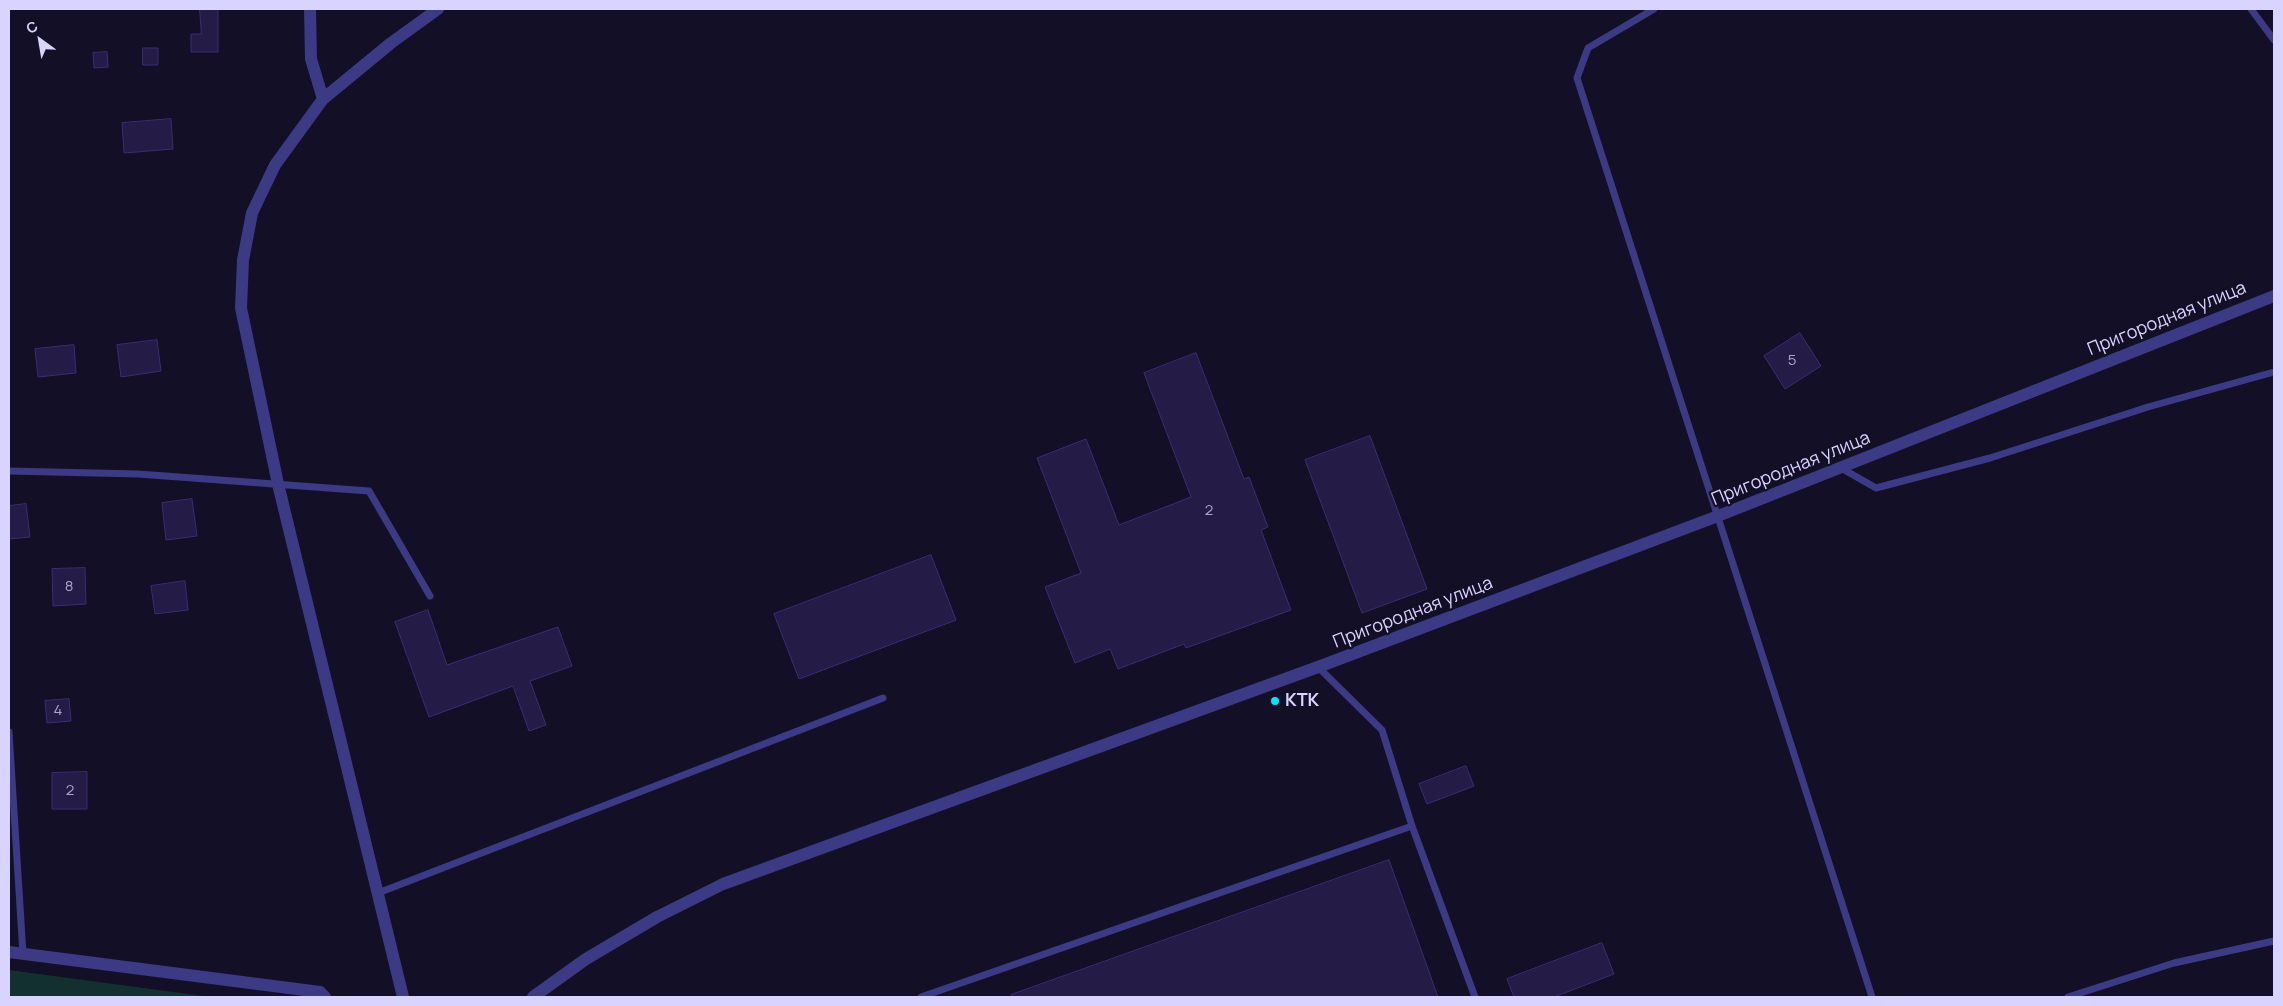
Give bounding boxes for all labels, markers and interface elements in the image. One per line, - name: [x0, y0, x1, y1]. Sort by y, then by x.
- north arrow: [15, 15, 65, 65]
- text: С: [22, 16, 41, 38]
- street label: Пригородная улица: [2084, 277, 2250, 361]
- house number: 5: [1788, 352, 1796, 370]
- street label: Пригородная улица: [1708, 427, 1874, 511]
- house number: 2: [1205, 502, 1213, 520]
- street label: Пригородная улица: [1330, 573, 1496, 653]
- house number: 8: [65, 578, 73, 596]
- place label: КТК: [1285, 690, 1319, 712]
- marker: КТК: [1269, 695, 1281, 707]
- house number: 4: [54, 702, 62, 720]
- house number: 2: [66, 782, 74, 800]

